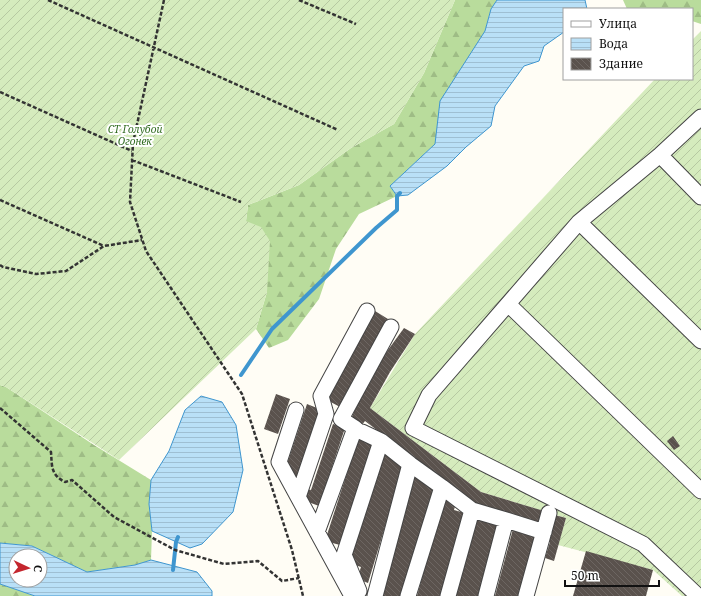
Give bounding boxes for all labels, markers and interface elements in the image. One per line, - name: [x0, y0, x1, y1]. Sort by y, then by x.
- legend: [563, 8, 693, 80]
- text: Улица: [599, 15, 637, 32]
- text: Вода: [599, 35, 628, 52]
- text: Здание: [599, 55, 643, 72]
- park label: СТ Голубой Огонек: [108, 122, 162, 148]
- north arrow: [8, 548, 48, 588]
- scale bar: [565, 562, 659, 588]
- text: С: [31, 565, 46, 573]
- text: 50 m: [571, 567, 599, 584]

